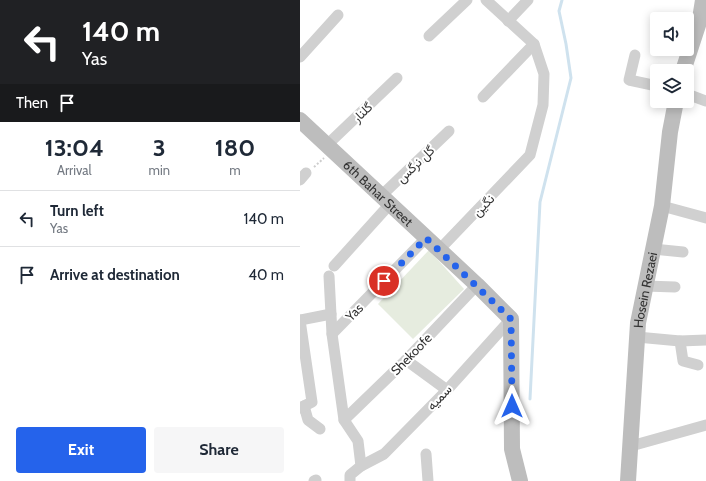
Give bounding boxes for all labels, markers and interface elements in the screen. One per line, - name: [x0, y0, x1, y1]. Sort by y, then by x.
- map controls: [650, 12, 694, 108]
- button: sound: [650, 12, 694, 56]
- text: 140 m: [82, 14, 160, 48]
- icon: left: [16, 16, 68, 68]
- text: Yas: [82, 48, 107, 70]
- button: layers: [650, 64, 694, 108]
- icon: arrive: [56, 92, 78, 114]
- text: Then: [16, 94, 48, 112]
- street label: گلنار: [348, 98, 376, 127]
- text: 13:04: [45, 133, 104, 162]
- text: 3: [153, 133, 166, 162]
- text: 180: [215, 133, 255, 162]
- street label: گل نرگس: [393, 142, 438, 187]
- street label: 6th Bahar Street: [340, 157, 417, 230]
- text: Arrival: [57, 162, 92, 178]
- text: min: [149, 162, 170, 178]
- text: m: [229, 162, 241, 178]
- street label: نگین: [469, 190, 498, 220]
- text: Turn left: [50, 202, 104, 220]
- icon: left: [16, 208, 38, 230]
- text: 140 m: [243, 210, 284, 228]
- text: Yas: [50, 220, 68, 236]
- street label: Hosein Rezaei: [630, 251, 660, 328]
- icon: arrive: [16, 264, 38, 286]
- pin: [367, 264, 401, 298]
- text: Arrive at destination: [50, 266, 180, 284]
- text: 40 m: [248, 266, 284, 284]
- icon: arrive: [373, 270, 395, 292]
- street label: Yas: [341, 299, 366, 325]
- street label: Shekoofe: [387, 330, 435, 378]
- street label: سمیه: [423, 381, 455, 413]
- position arrow: [491, 385, 533, 427]
- button: Exit: [16, 427, 146, 473]
- button: Share: [154, 427, 284, 473]

